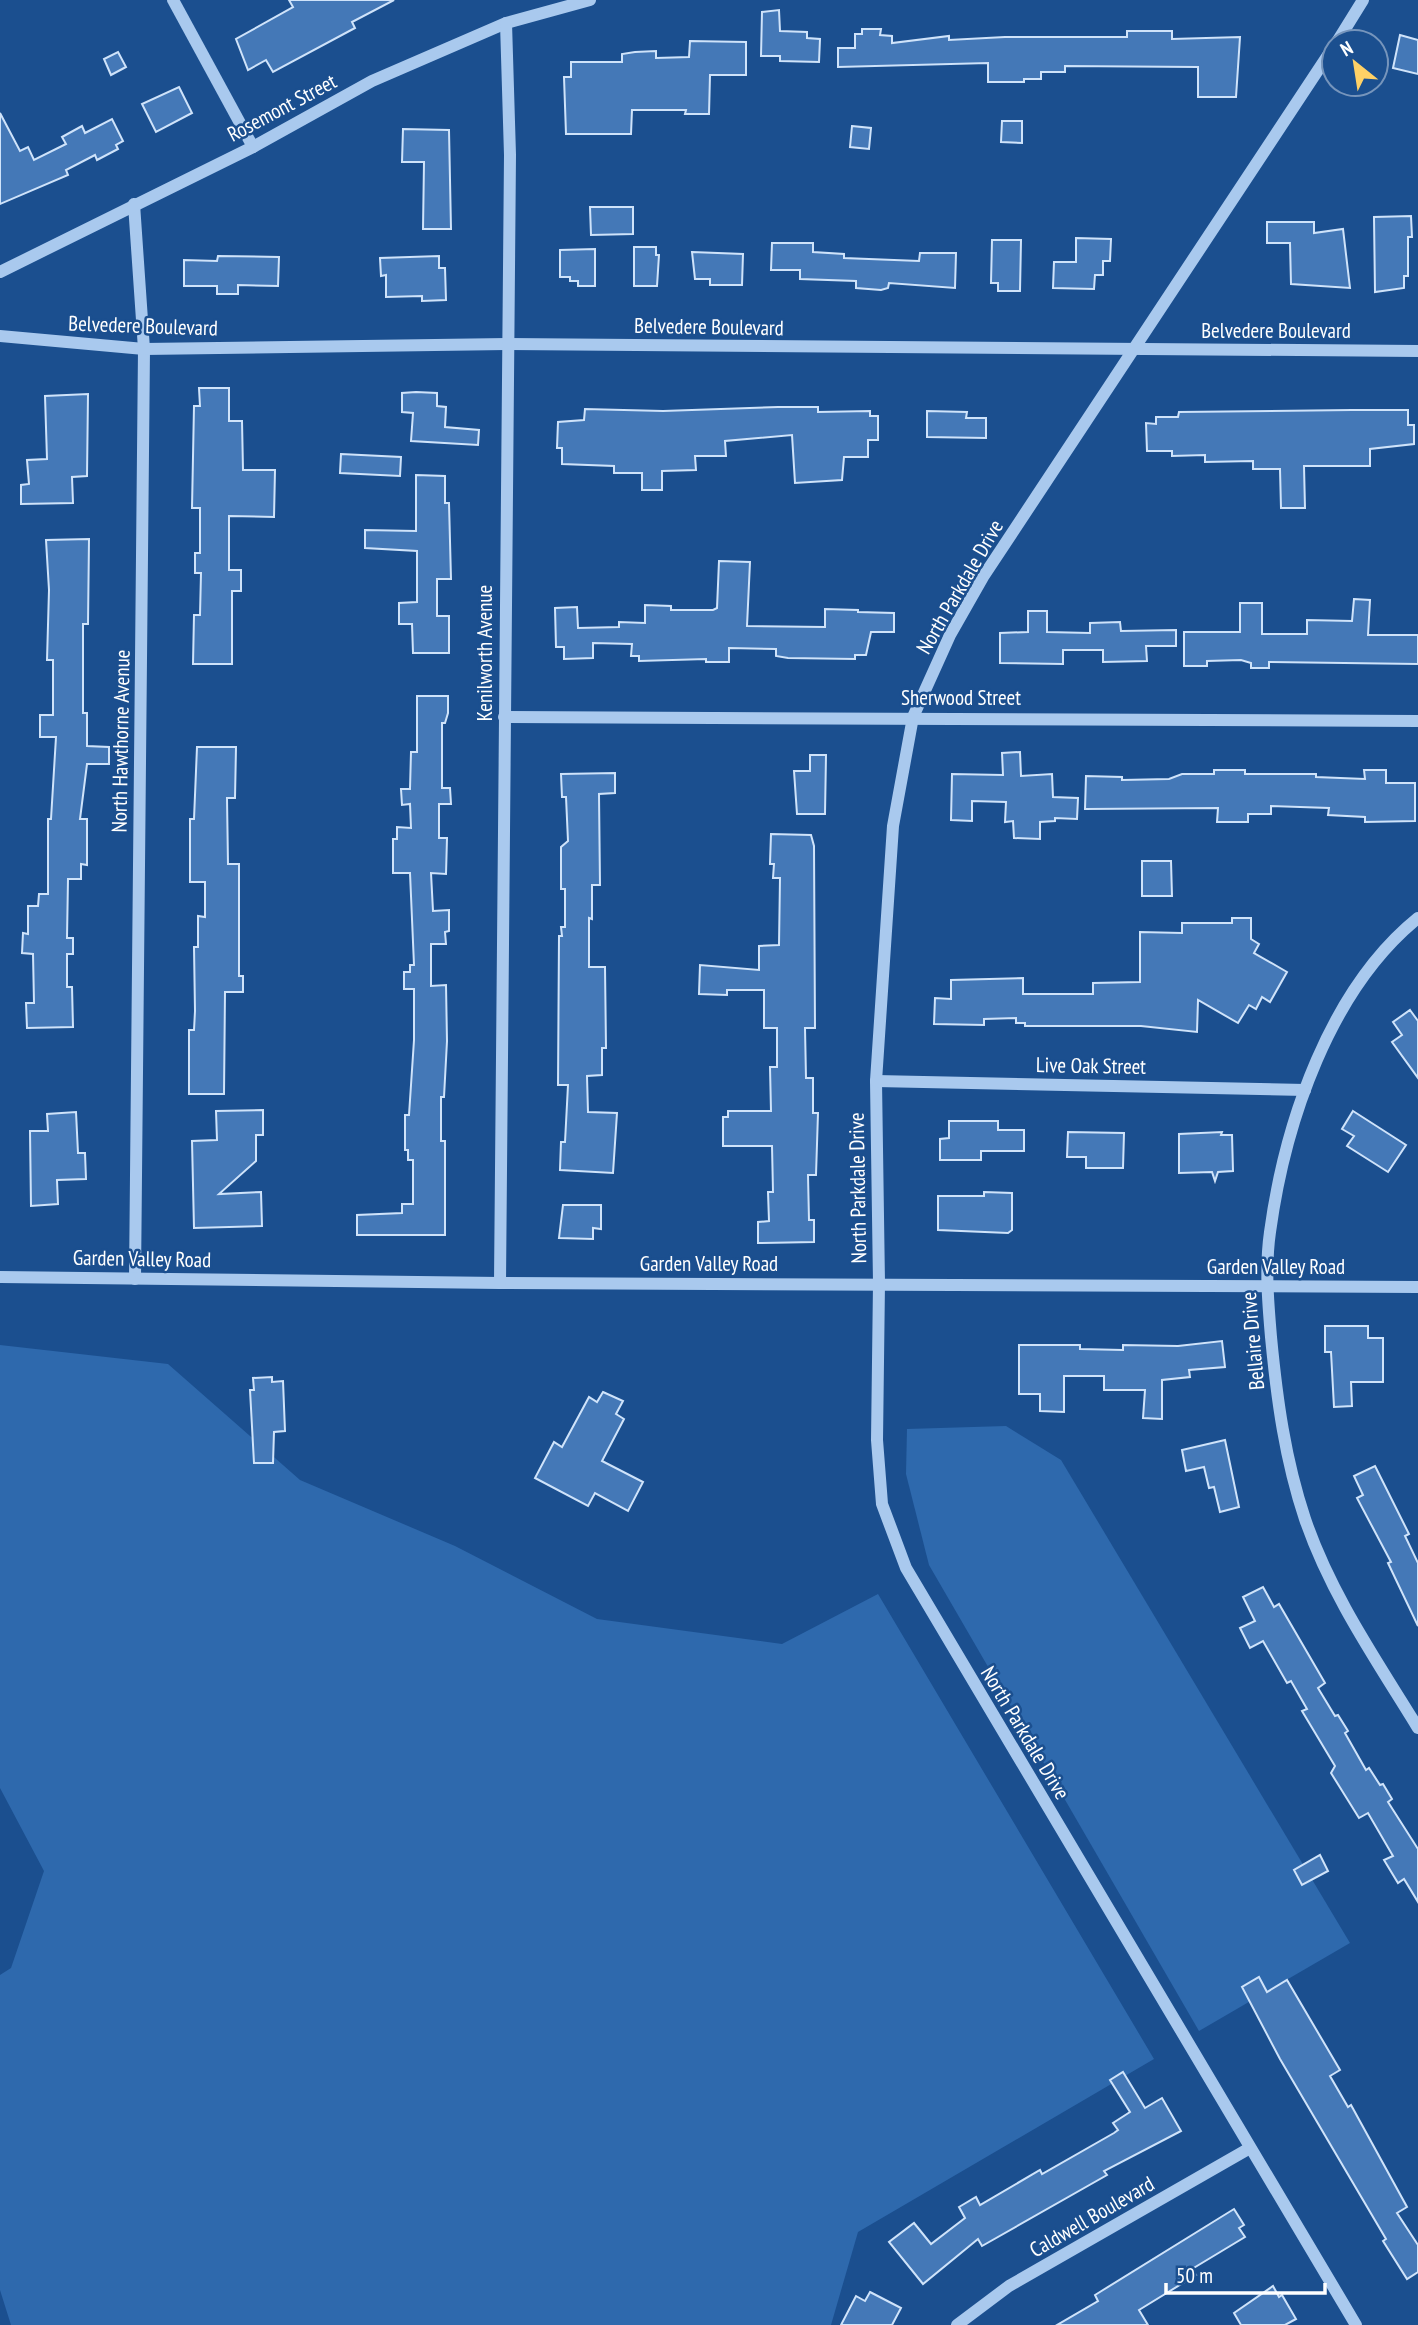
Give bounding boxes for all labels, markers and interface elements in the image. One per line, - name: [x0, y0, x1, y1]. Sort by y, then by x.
- north arrow: [1320, 28, 1390, 98]
- text: N: [1336, 35, 1357, 61]
- street label: Rosemont Street: [223, 67, 341, 148]
- street label: Belvedere Boulevard: [68, 309, 218, 342]
- street label: Belvedere Boulevard: [634, 312, 784, 341]
- street label: Belvedere Boulevard: [1201, 317, 1351, 344]
- street label: North Parkdale Drive: [910, 515, 1009, 659]
- street label: Kenilworth Avenue: [471, 585, 498, 721]
- street label: North Hawthorne Avenue: [105, 649, 136, 833]
- street label: Sherwood Street: [901, 684, 1021, 711]
- street label: Live Oak Street: [1036, 1051, 1146, 1080]
- street label: North Parkdale Drive: [843, 1112, 872, 1264]
- street label: Garden Valley Road: [73, 1244, 211, 1273]
- street label: Garden Valley Road: [640, 1250, 778, 1277]
- street label: Garden Valley Road: [1207, 1253, 1345, 1280]
- street label: Bellaire Drive: [1235, 1291, 1270, 1391]
- street label: North Parkdale Drive: [975, 1661, 1076, 1804]
- street label: Caldwell Boulevard: [1025, 2170, 1159, 2263]
- scale bar: [1166, 2252, 1325, 2296]
- text: 50 m: [1176, 2262, 1213, 2289]

